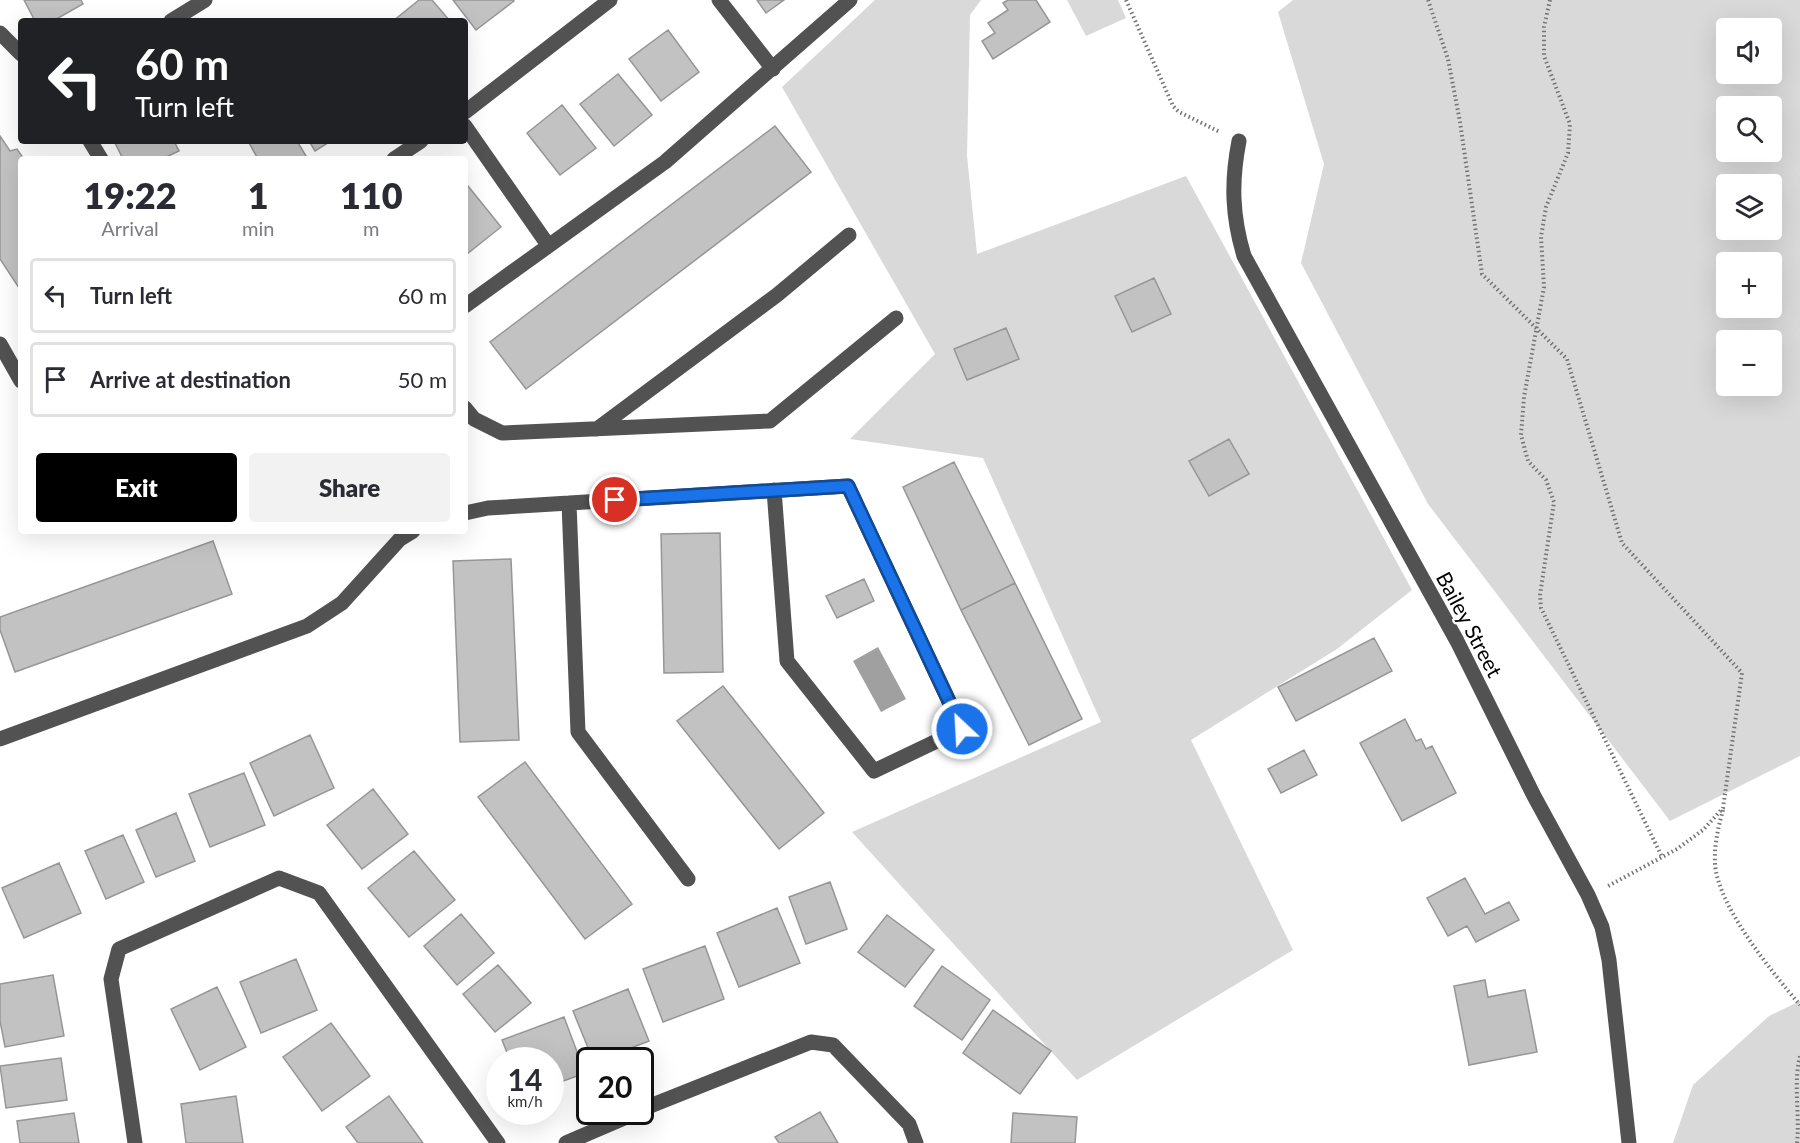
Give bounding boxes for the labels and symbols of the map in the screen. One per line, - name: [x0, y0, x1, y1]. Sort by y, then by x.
- pin: [589, 474, 640, 525]
- street label: Bailey Street: [1432, 567, 1508, 681]
- position arrow: [930, 697, 994, 761]
- speed limit sign: 20: [576, 1047, 654, 1125]

